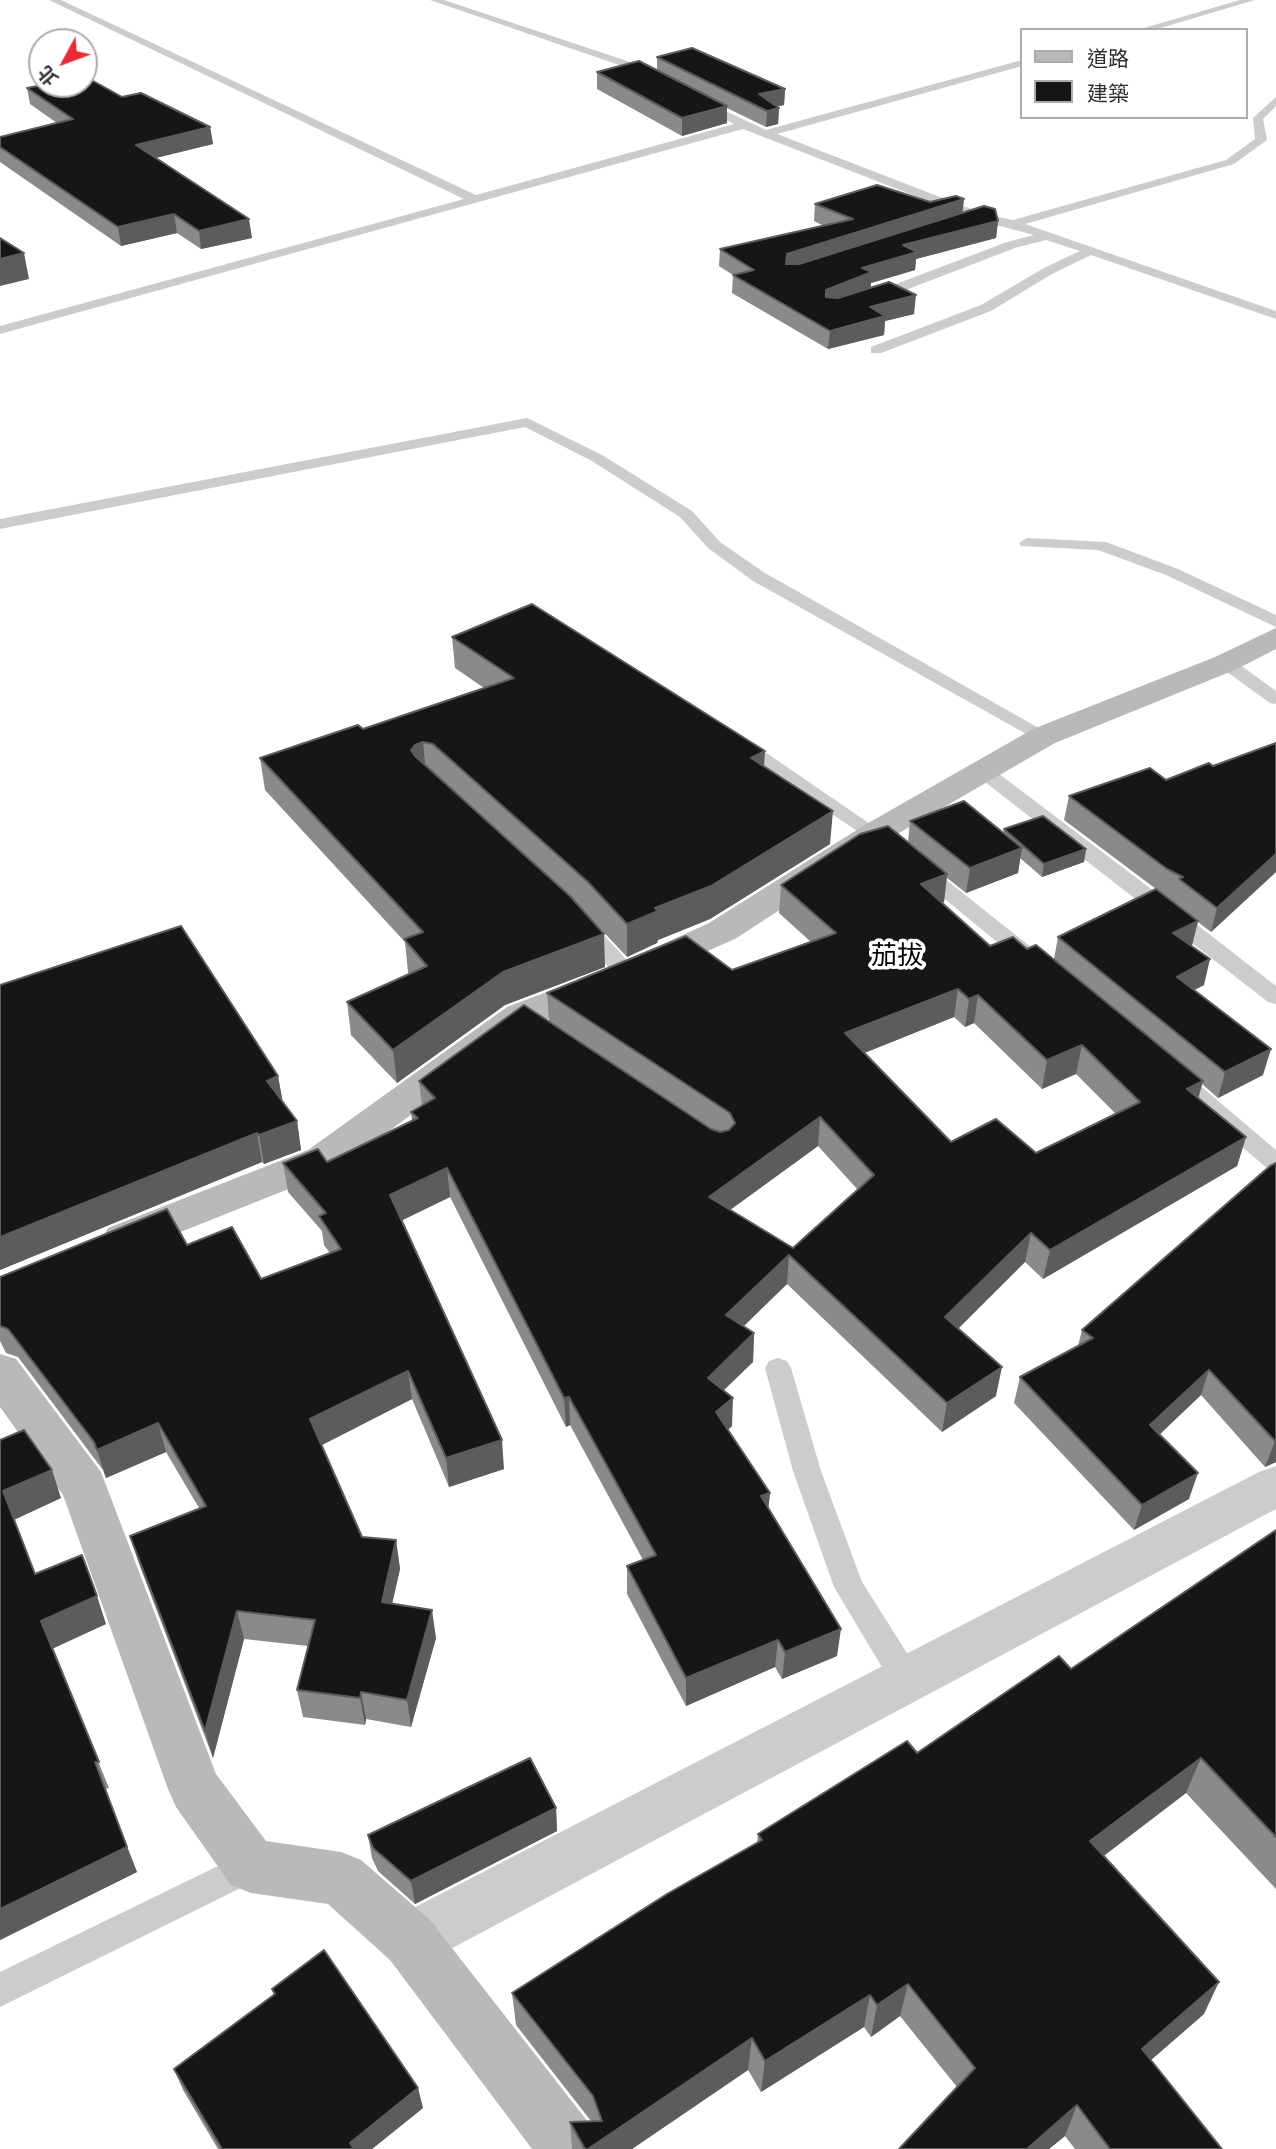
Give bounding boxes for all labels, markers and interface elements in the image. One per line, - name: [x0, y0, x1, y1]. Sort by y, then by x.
- north arrow: [28, 28, 98, 98]
- legend: [1020, 28, 1248, 119]
- text: 道路: [1087, 46, 1129, 71]
- text: 北: [33, 61, 63, 91]
- text: 建築: [1087, 81, 1129, 106]
- district label: 茄拔: [871, 940, 923, 972]

